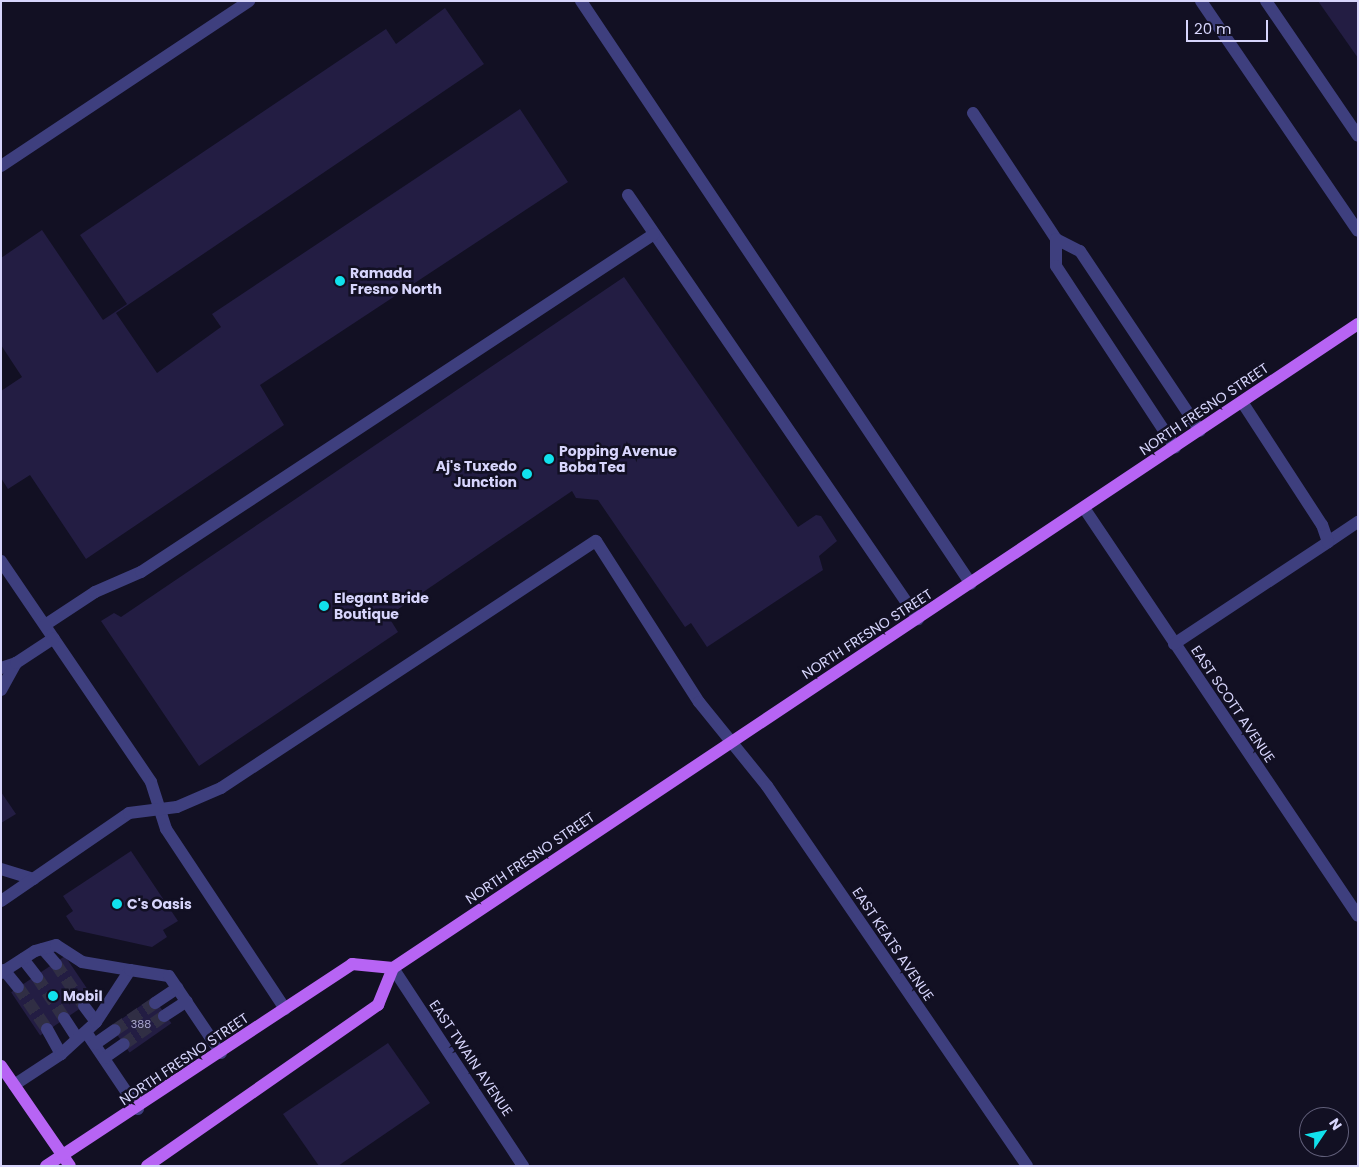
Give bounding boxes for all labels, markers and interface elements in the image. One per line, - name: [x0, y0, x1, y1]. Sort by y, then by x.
- scale bar: [1189, 10, 1272, 42]
- text: 20 m: [1194, 18, 1232, 39]
- place label: Ramada Fresno North: [350, 265, 442, 298]
- marker: Ramada Fresno North: [334, 275, 346, 287]
- street label: NORTH FRESNO STREET: [1136, 359, 1272, 459]
- place label: Popping Avenue Boba Tea: [559, 443, 677, 476]
- marker: Popping Avenue Boba Tea: [543, 453, 555, 465]
- place label: Aj's Tuxedo Junction: [436, 458, 517, 491]
- marker: Aj's Tuxedo Junction: [521, 468, 533, 480]
- street label: NORTH FRESNO STREET: [799, 586, 935, 682]
- place label: Elegant Bride Boutique: [334, 590, 429, 622]
- marker: Elegant Bride Boutique: [318, 600, 330, 612]
- street label: EAST SCOTT AVENUE: [1188, 642, 1278, 766]
- street label: NORTH FRESNO STREET: [462, 808, 598, 908]
- street label: EAST KEATS AVENUE: [849, 884, 937, 1004]
- place label: C's Oasis: [127, 896, 192, 912]
- marker: C's Oasis: [111, 898, 123, 910]
- place label: Mobil: [63, 988, 103, 1004]
- marker: Mobil: [47, 990, 59, 1002]
- street label: EAST TWAIN AVENUE: [426, 997, 516, 1119]
- street label: NORTH FRESNO STREET: [116, 1009, 252, 1109]
- house number: 388: [131, 1017, 151, 1031]
- north arrow: [1299, 1107, 1349, 1157]
- text: N: [1324, 1114, 1347, 1134]

